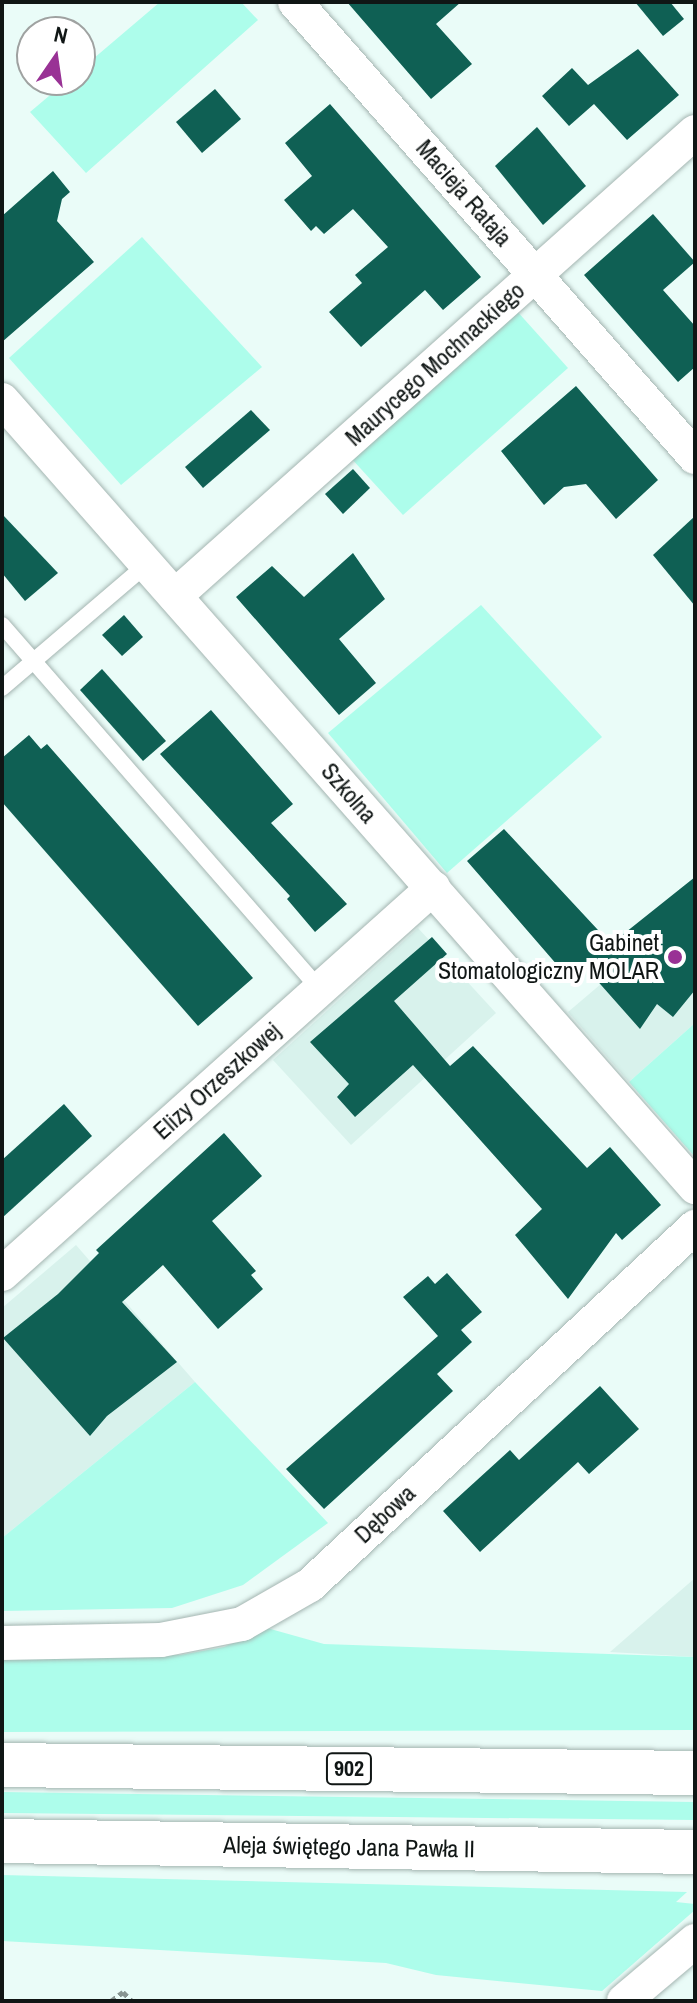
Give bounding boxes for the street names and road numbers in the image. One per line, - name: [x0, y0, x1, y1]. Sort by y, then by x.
- street label: Macieja Rataja: [410, 134, 518, 252]
- street label: Maurycego Mochnackiego: [340, 276, 530, 452]
- street label: Szkolna: [315, 757, 383, 829]
- street label: Elizy Orzeszkowej: [148, 1017, 286, 1145]
- street label: Dębowa: [349, 1479, 421, 1549]
- road number: 902: [325, 1751, 373, 1787]
- street label: Aleja świętego Jana Pawła II: [223, 1830, 475, 1864]

